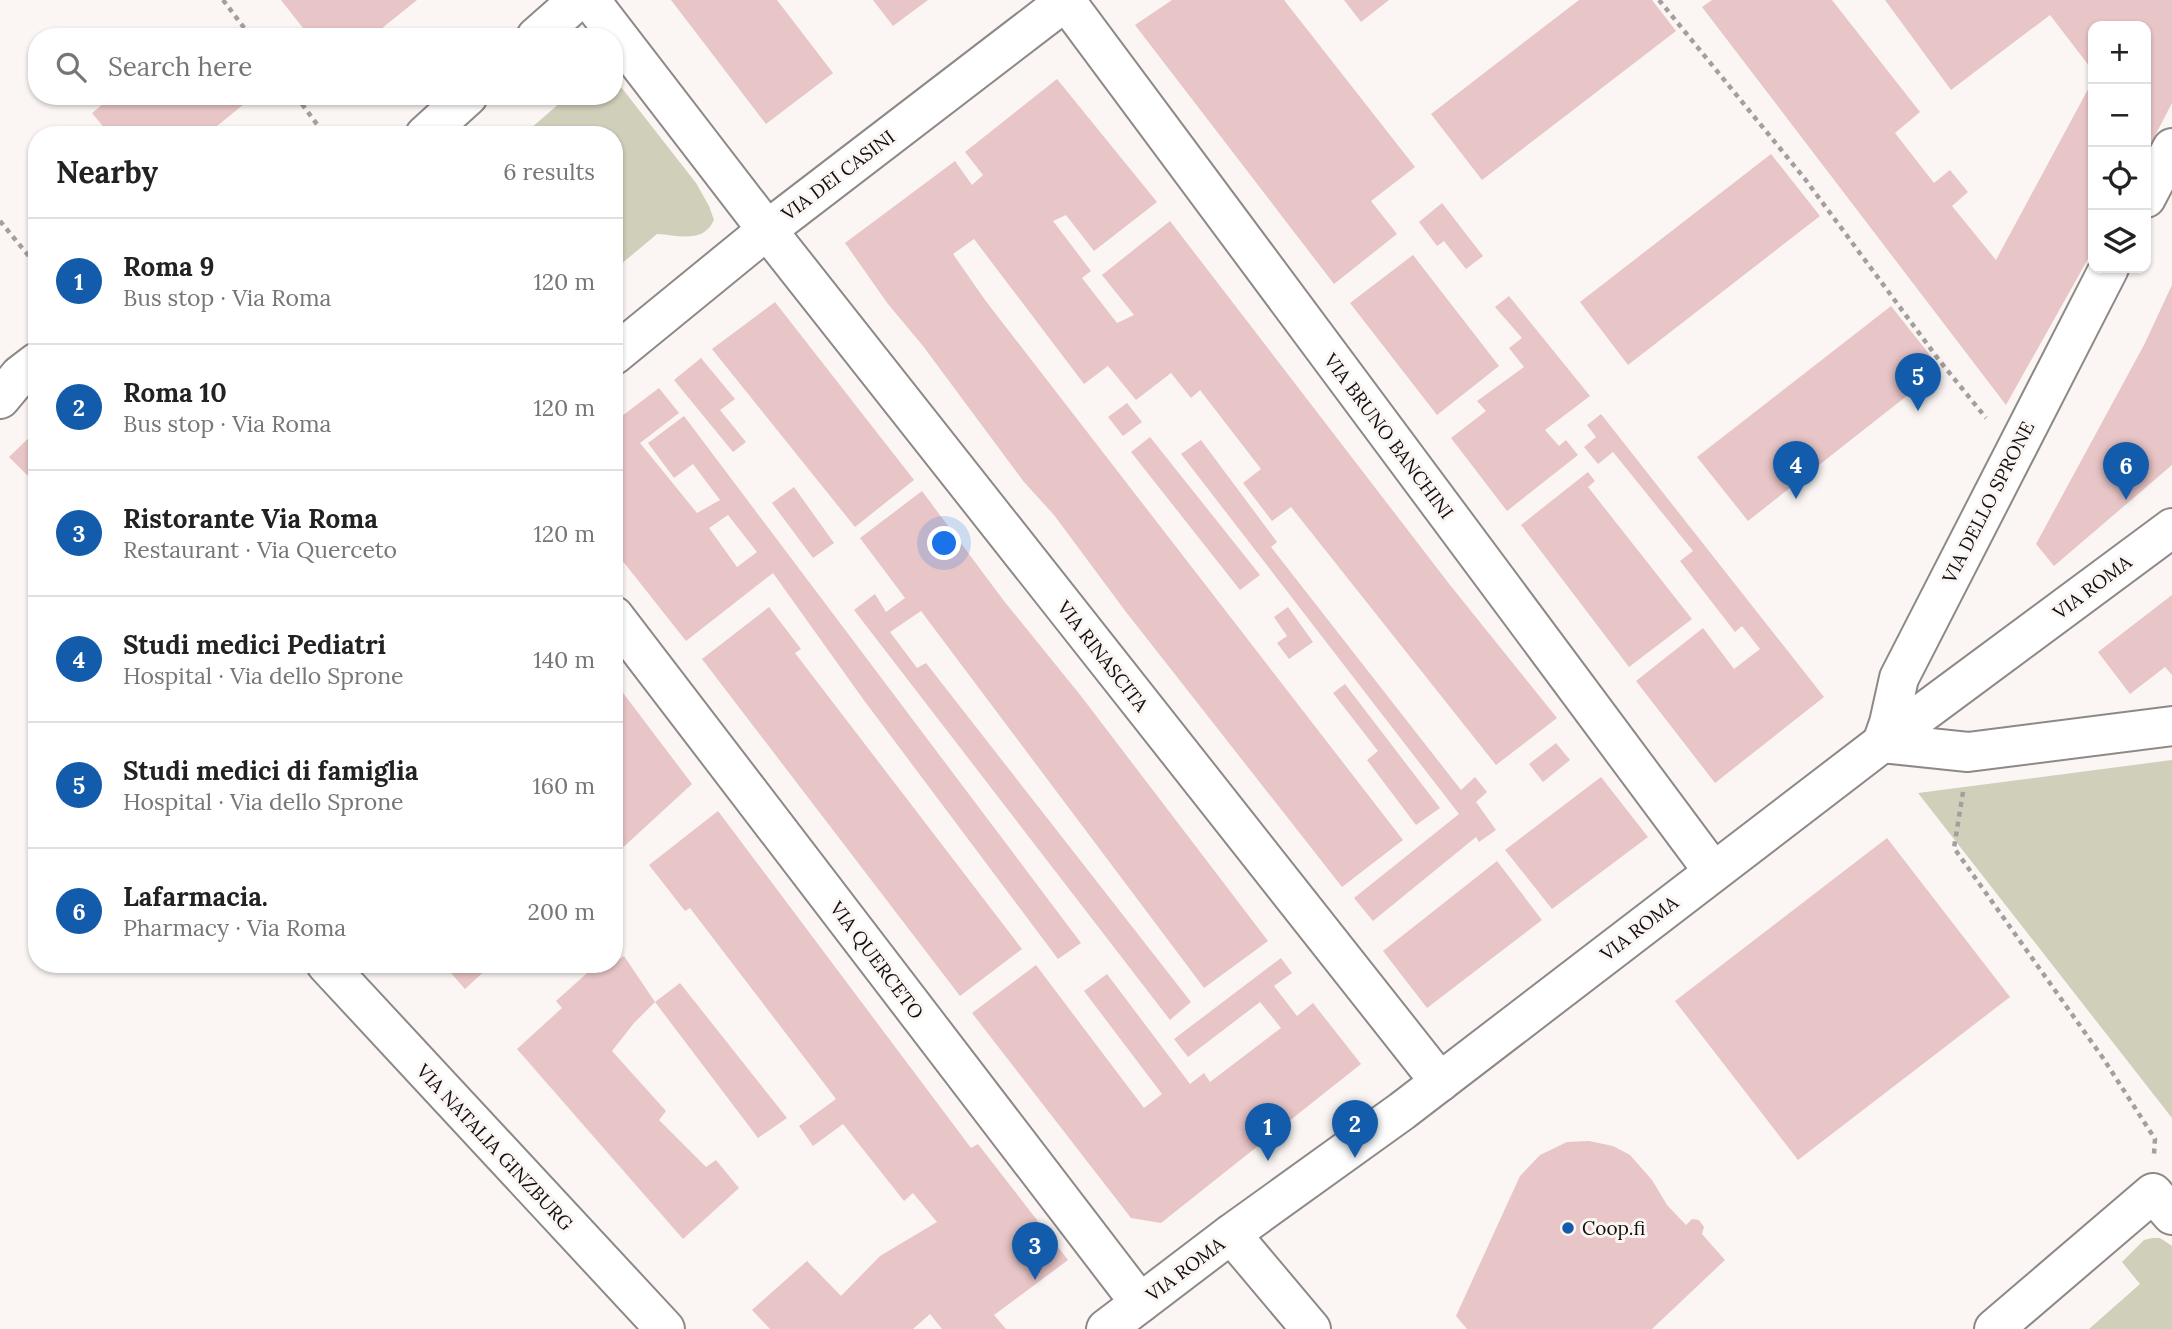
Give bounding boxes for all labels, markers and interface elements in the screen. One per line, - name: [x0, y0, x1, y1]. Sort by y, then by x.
- map controls: [2088, 21, 2151, 273]
- button: +: [2088, 21, 2151, 84]
- search box: [28, 28, 623, 105]
- icon: search: [52, 48, 90, 86]
- text: Search here: [108, 50, 252, 83]
- button: −: [2088, 84, 2151, 147]
- street label: VIA DEI CASINI: [776, 125, 899, 226]
- button: locate: [2088, 147, 2151, 210]
- text: Nearby: [56, 153, 158, 191]
- text: 6 results: [503, 157, 595, 186]
- button: layers: [2088, 210, 2151, 273]
- text: Roma 9: [123, 250, 215, 283]
- text: 1: [74, 267, 84, 296]
- text: 120 m: [533, 267, 595, 296]
- text: Bus stop · Via Roma: [123, 283, 331, 312]
- street label: VIA BRUNO BANCHINI: [1318, 348, 1459, 523]
- pin: 5: [1895, 353, 1941, 411]
- text: Roma 10: [123, 376, 227, 409]
- text: 2: [73, 393, 85, 422]
- text: 120 m: [533, 393, 595, 422]
- text: Bus stop · Via Roma: [123, 409, 331, 438]
- street label: VIA DELLO SPRONE: [1936, 417, 2039, 588]
- pin: 4: [1773, 441, 1819, 499]
- pin: 6: [2103, 442, 2149, 500]
- text: Ristorante Via Roma: [123, 502, 378, 535]
- text: 3: [73, 519, 85, 548]
- text: 120 m: [533, 519, 595, 548]
- your location: [927, 526, 961, 560]
- text: Restaurant · Via Querceto: [123, 535, 397, 564]
- street label: VIA ROMA: [2047, 549, 2137, 625]
- street label: VIA RINASCITA: [1052, 595, 1154, 717]
- text: Studi medici Pediatri: [123, 628, 386, 661]
- text: 4: [73, 645, 85, 674]
- text: 140 m: [533, 645, 595, 674]
- text: Hospital · Via dello Sprone: [123, 661, 404, 690]
- text: Studi medici di famiglia: [123, 754, 418, 787]
- text: 5: [73, 771, 85, 800]
- text: 160 m: [532, 771, 595, 800]
- text: Hospital · Via dello Sprone: [123, 787, 404, 816]
- text: Lafarmacia.: [123, 880, 268, 913]
- street label: VIA ROMA: [1595, 890, 1683, 966]
- street label: VIA QUERCETO: [824, 896, 929, 1024]
- text: 6: [72, 897, 86, 926]
- text: 200 m: [527, 897, 595, 926]
- text: Pharmacy · Via Roma: [123, 913, 346, 942]
- street label: VIA NATALIA GINZBURG: [411, 1058, 579, 1236]
- pin: 2: [1332, 1100, 1378, 1158]
- pin: 1: [1245, 1103, 1291, 1161]
- place label: Coop.fi: [1582, 1216, 1646, 1240]
- marker: Coop.fi: [1560, 1220, 1576, 1236]
- pin: 3: [1012, 1222, 1058, 1280]
- street label: VIA ROMA: [1140, 1231, 1230, 1307]

